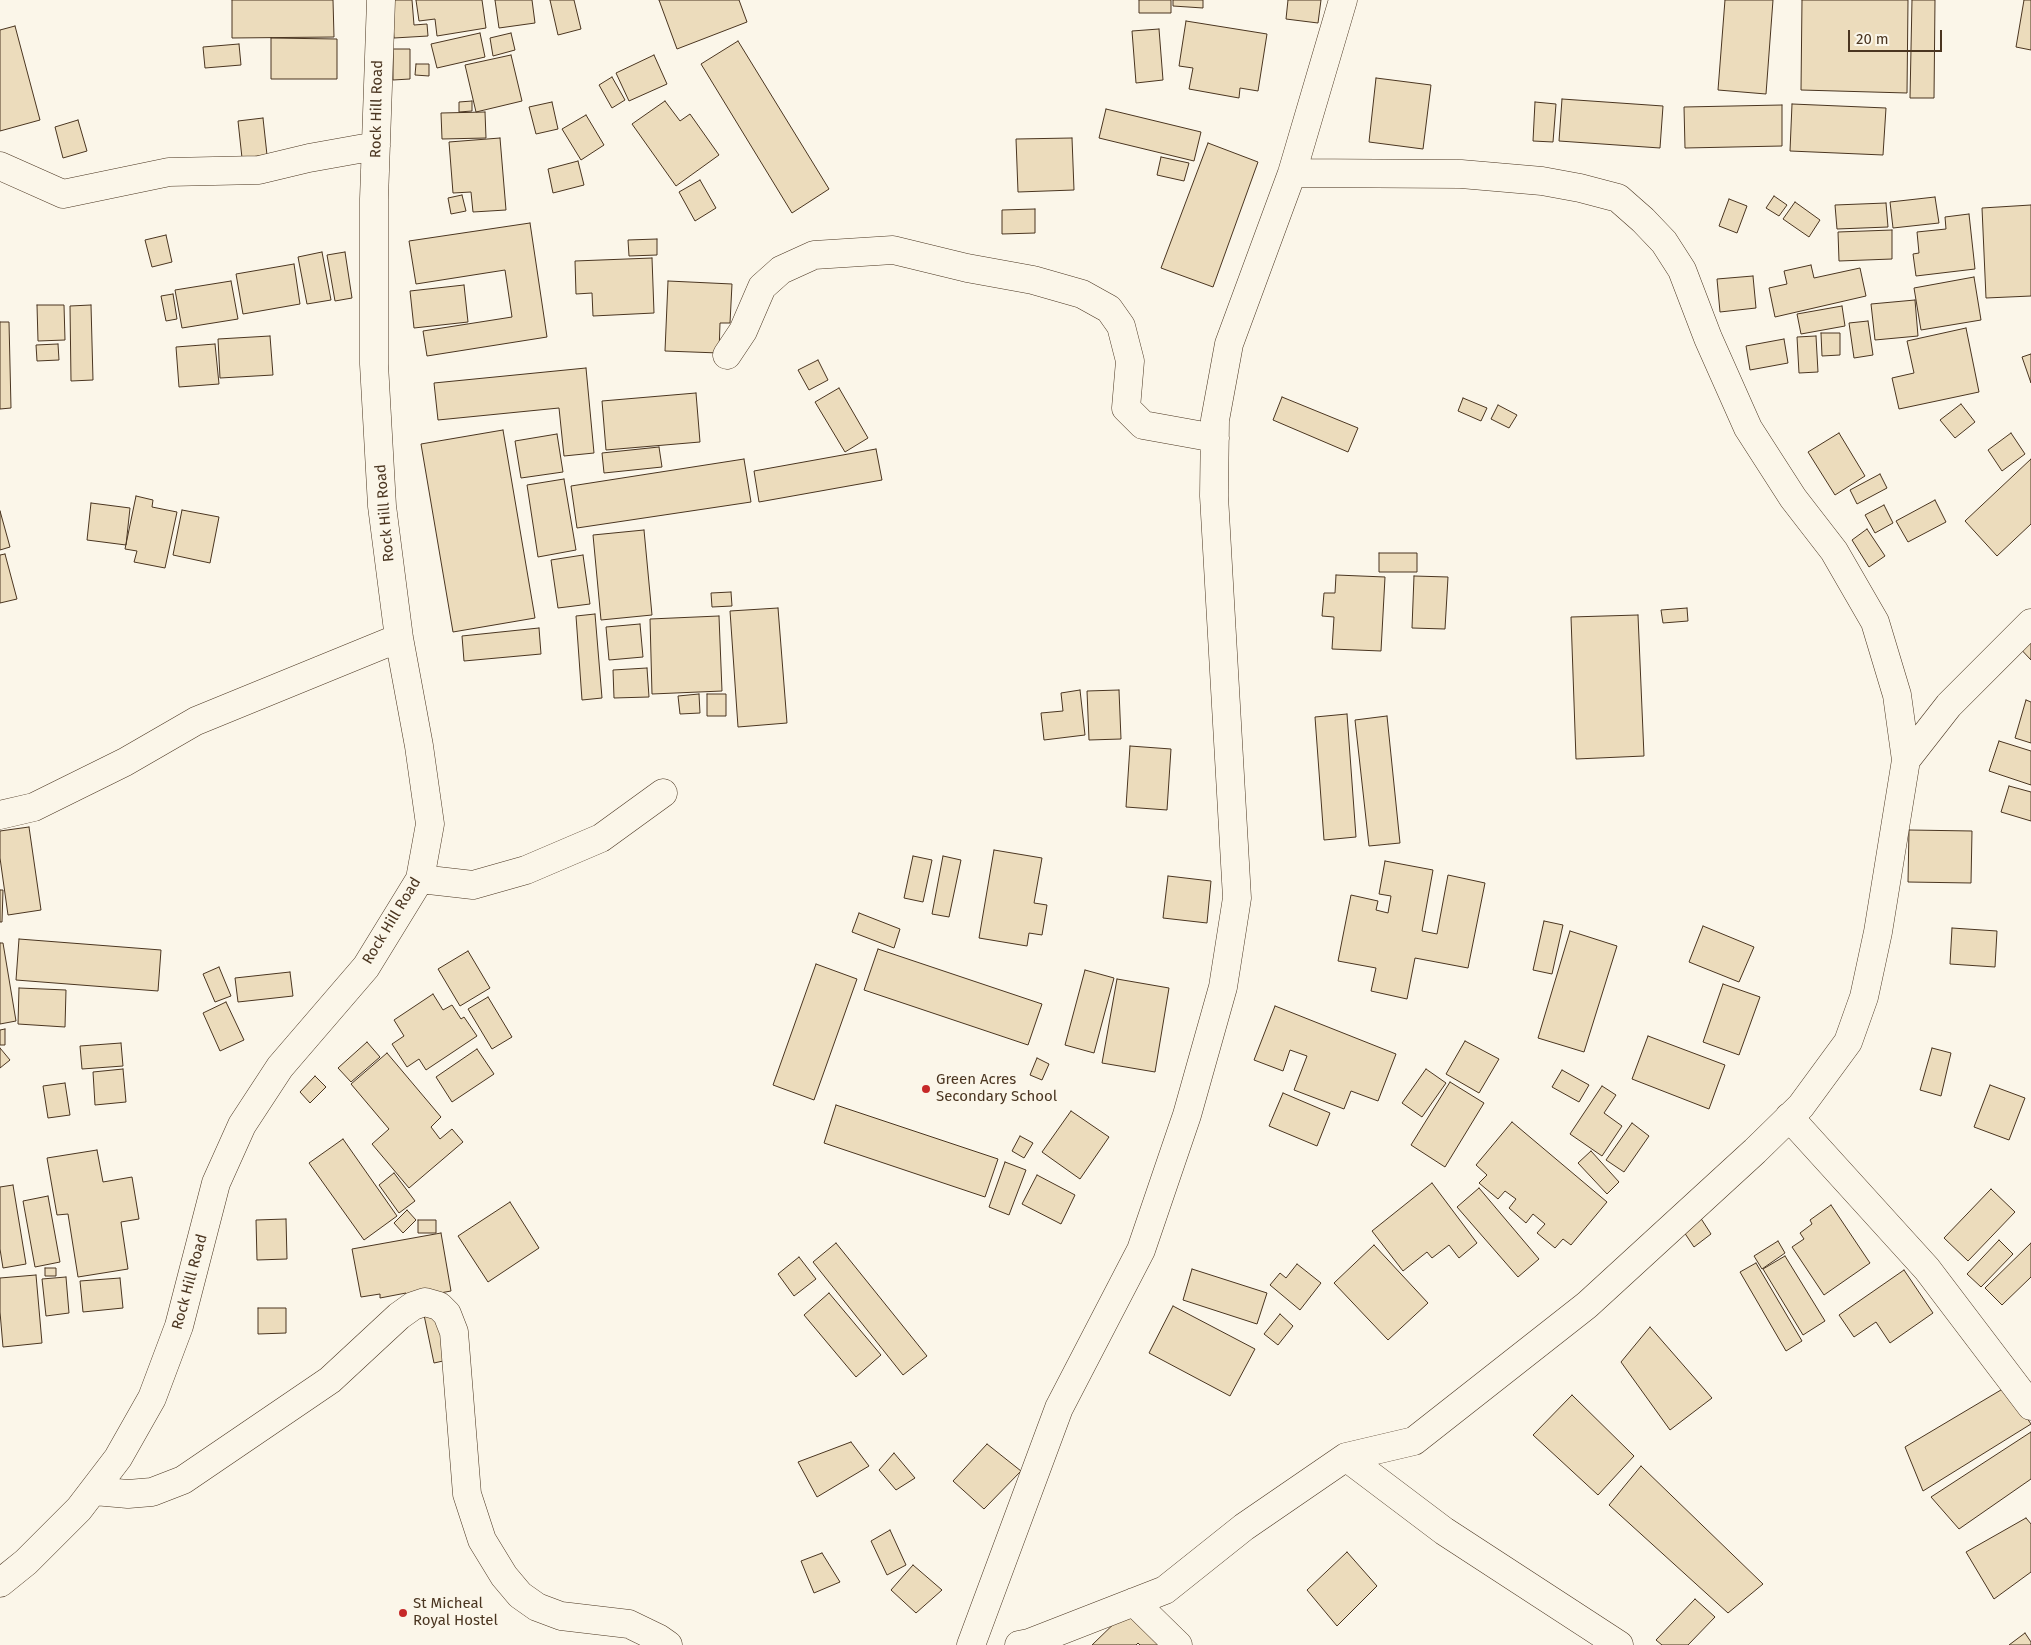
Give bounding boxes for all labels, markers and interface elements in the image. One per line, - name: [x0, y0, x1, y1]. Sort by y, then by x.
- scale bar: [1851, 20, 1945, 52]
- text: 20 m: [1856, 30, 1889, 48]
- street label: Rock Hill Road: [367, 60, 387, 158]
- street label: Rock Hill Road: [372, 463, 398, 563]
- street label: Rock Hill Road: [359, 874, 425, 968]
- place label: Green Acres Secondary School: [936, 1071, 1057, 1106]
- marker: Green Acres Secondary School: [920, 1083, 932, 1095]
- street label: Rock Hill Road: [169, 1232, 211, 1332]
- place label: St Micheal Royal Hostel: [413, 1595, 498, 1630]
- marker: St Micheal Royal Hostel: [397, 1607, 409, 1619]

